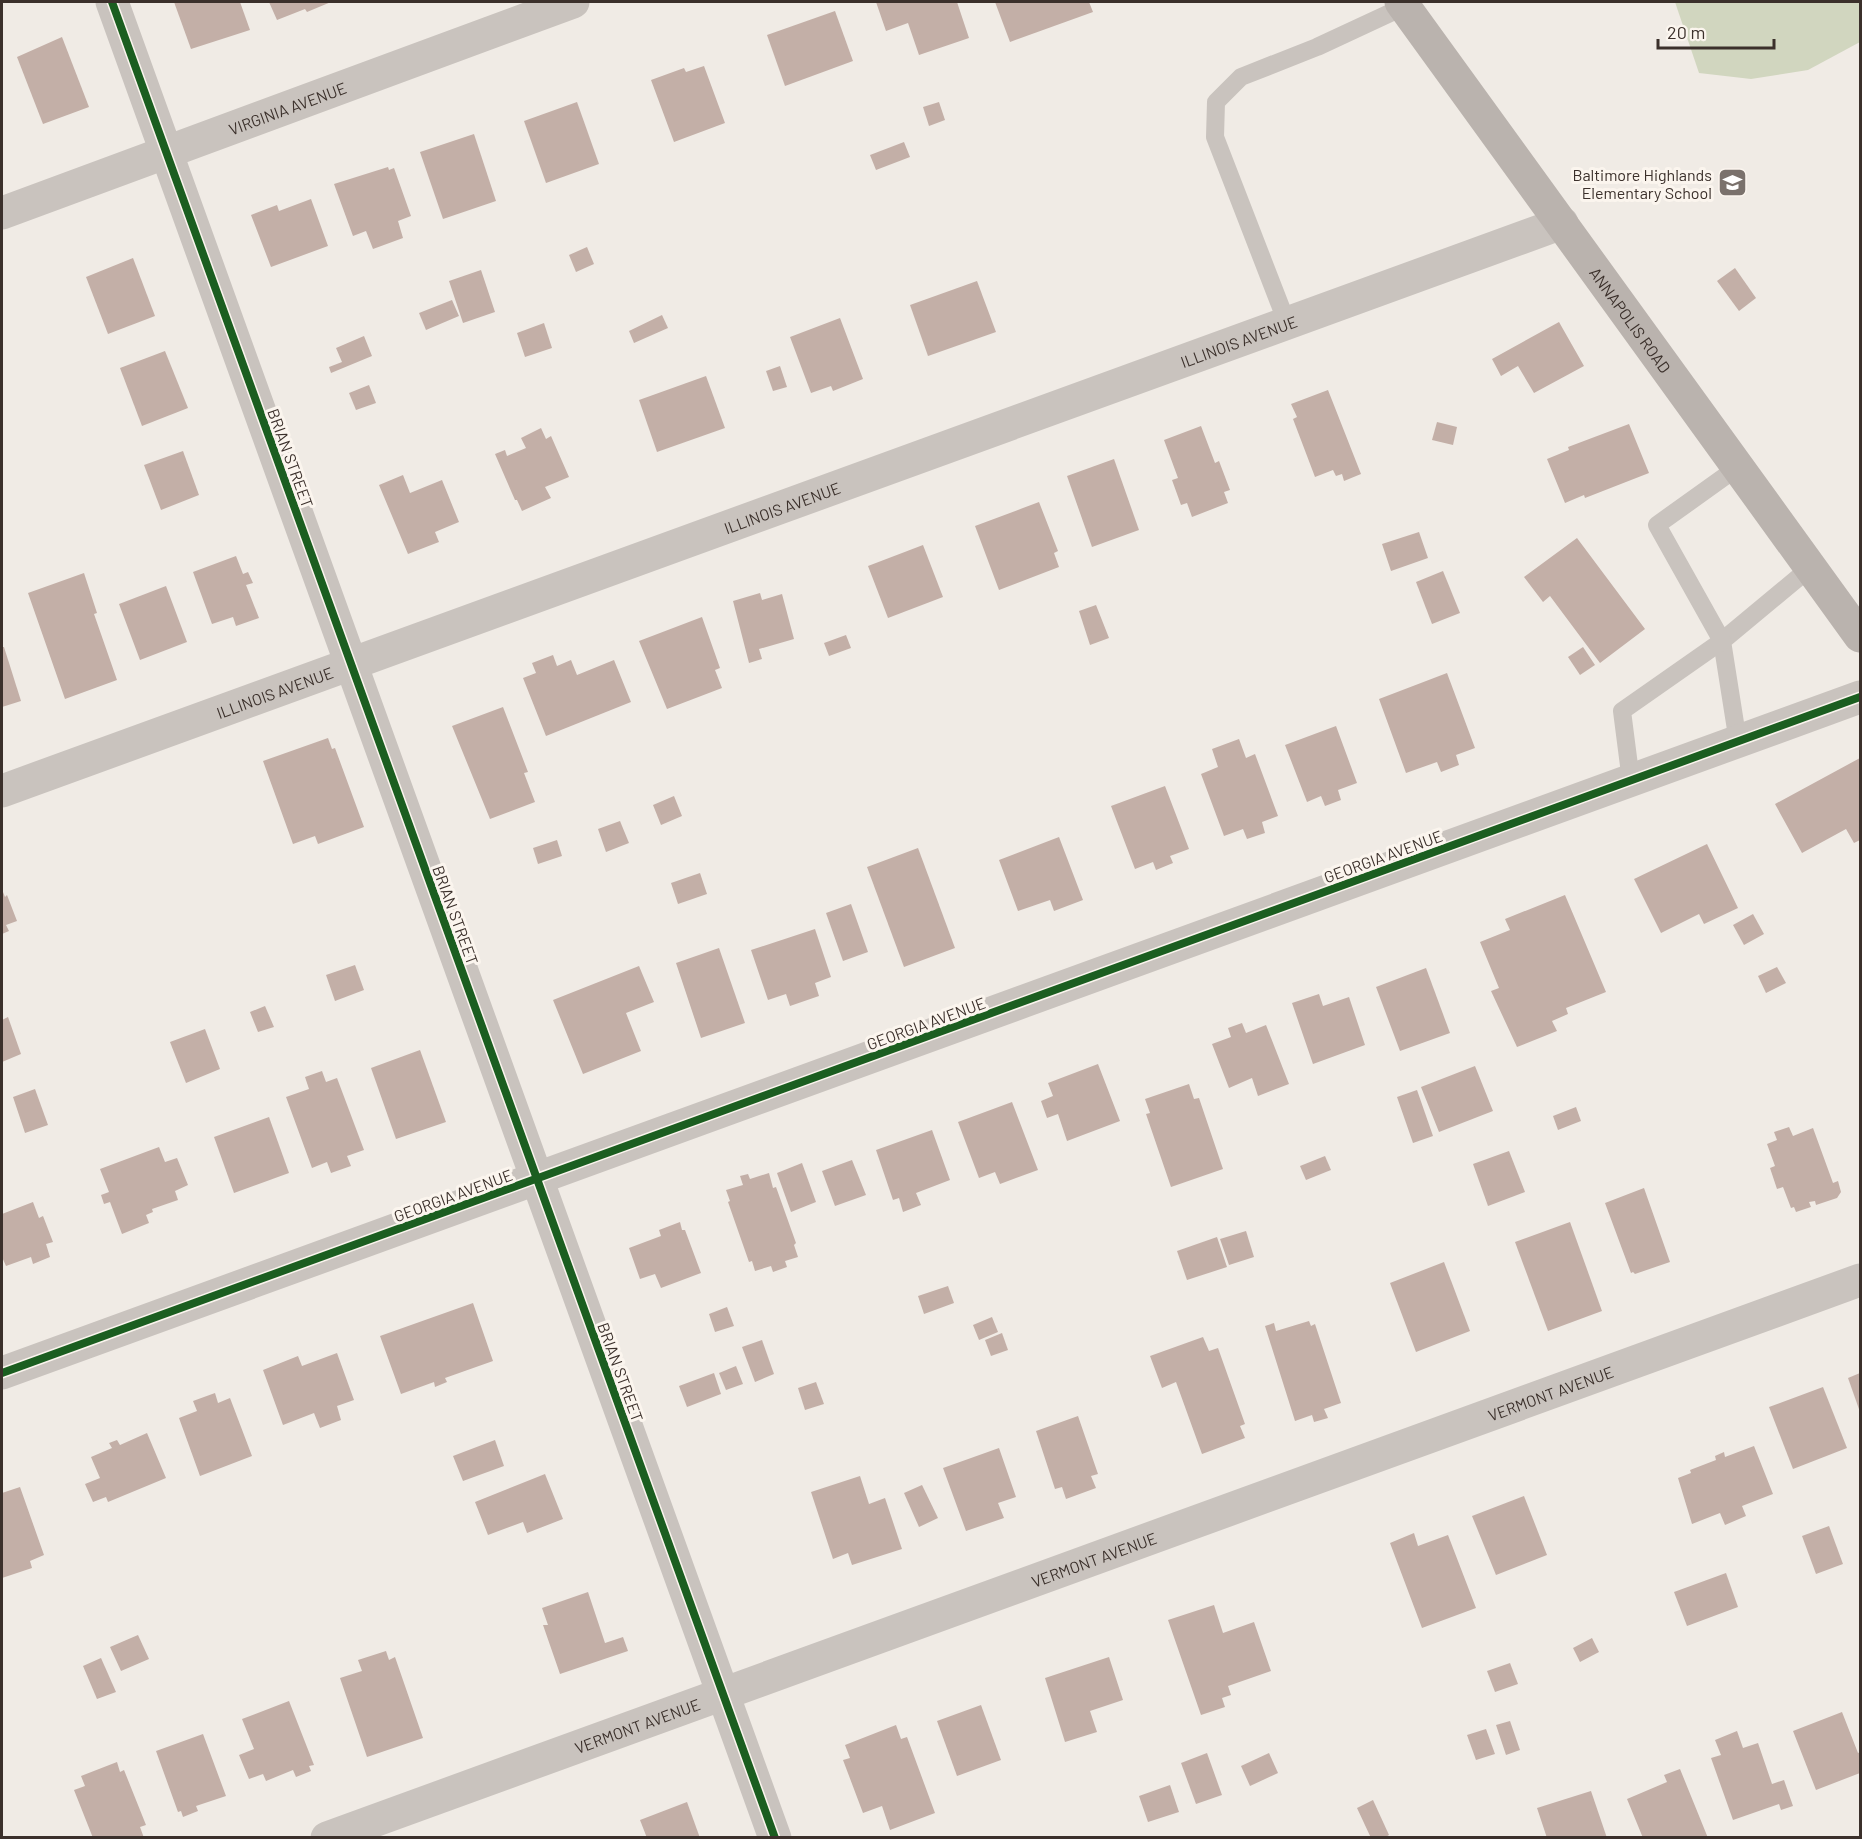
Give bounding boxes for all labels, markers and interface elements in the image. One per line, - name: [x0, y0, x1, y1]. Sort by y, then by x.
- scale bar: [1658, 12, 1774, 50]
- text: 20 m: [1667, 21, 1705, 43]
- street label: VIRGINIA AVENUE: [226, 77, 349, 138]
- place label: Baltimore Highlands Elementary School: [1572, 165, 1712, 202]
- school or university icon: Baltimore Highlands Elementary School: [1717, 167, 1749, 199]
- street label: ANNAPOLIS ROAD: [1586, 263, 1675, 376]
- street label: ILLINOIS AVENUE: [1178, 311, 1299, 371]
- street label: BRIAN STREET: [264, 406, 318, 510]
- street label: ILLINOIS AVENUE: [721, 477, 843, 537]
- street label: ILLINOIS AVENUE: [214, 662, 335, 722]
- street label: GEORGIA AVENUE: [1321, 826, 1445, 886]
- street label: BRIAN STREET: [429, 863, 483, 967]
- street label: GEORGIA AVENUE: [864, 993, 988, 1053]
- street label: GEORGIA AVENUE: [391, 1165, 515, 1225]
- street label: BRIAN STREET: [594, 1320, 648, 1424]
- street label: VERMONT AVENUE: [1485, 1361, 1616, 1424]
- street label: VERMONT AVENUE: [1029, 1527, 1159, 1590]
- street label: VERMONT AVENUE: [572, 1694, 702, 1757]

